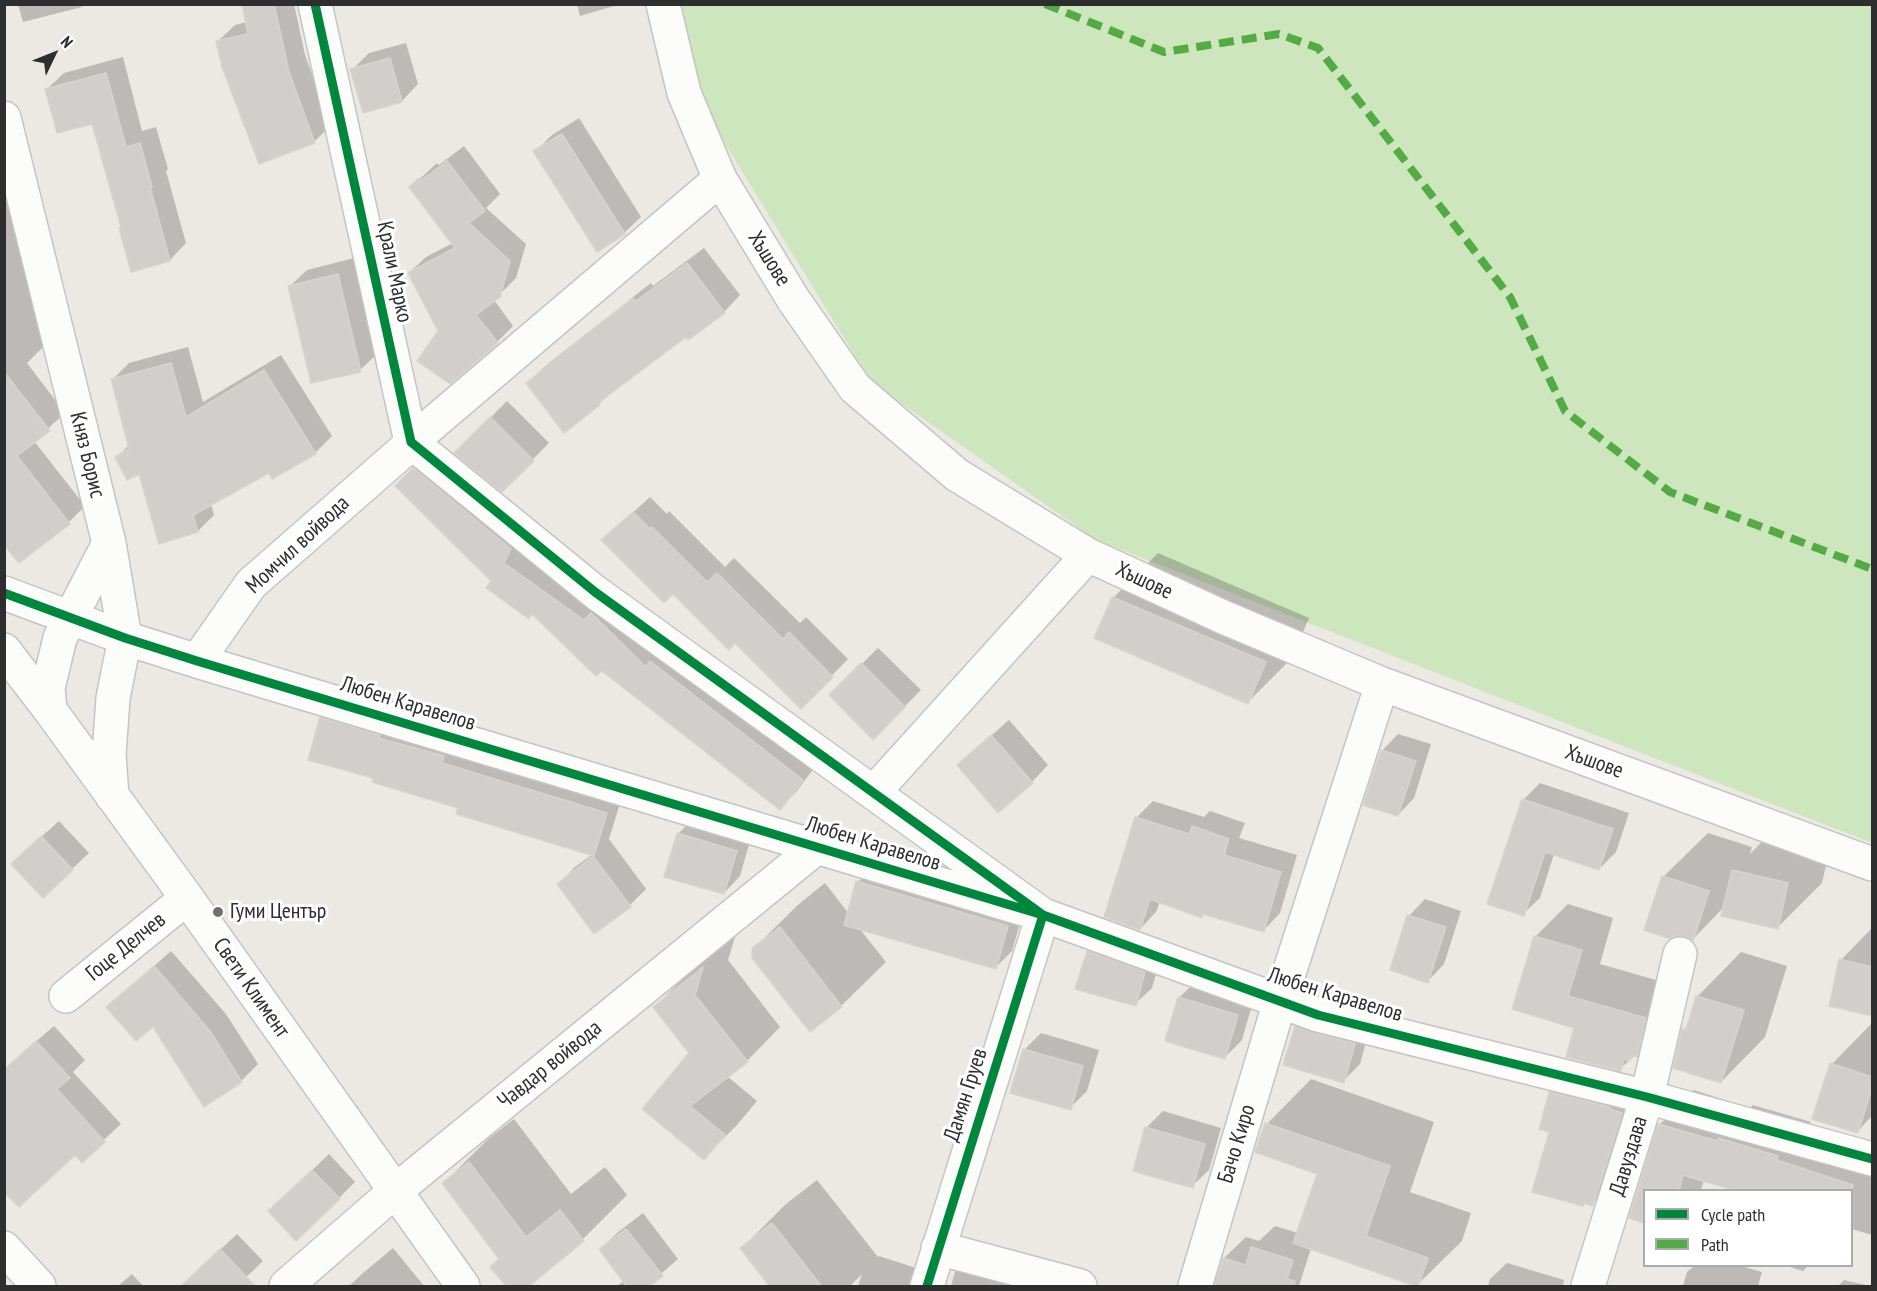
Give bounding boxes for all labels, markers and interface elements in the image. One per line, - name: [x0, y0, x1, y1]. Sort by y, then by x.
- north arrow: [24, 24, 84, 84]
- text: N: [57, 32, 77, 52]
- street label: Крали Марко: [370, 219, 418, 325]
- street label: Хъшове: [742, 227, 796, 291]
- street label: Княз Борис: [64, 409, 110, 501]
- street label: Момчил войвода: [241, 490, 355, 600]
- street label: Хъшове: [1111, 556, 1177, 606]
- street label: Любен Каравелов: [337, 671, 479, 737]
- street label: Хъшове: [1561, 739, 1627, 785]
- street label: Любен Каравелов: [802, 811, 944, 877]
- place label: Гуми Център: [230, 899, 326, 925]
- marker: Гуми Център: [211, 905, 225, 919]
- street label: Гоце Делчев: [81, 907, 171, 987]
- street label: Свети Климент: [207, 933, 295, 1043]
- street label: Любен Каравелов: [1264, 962, 1406, 1028]
- street label: Чавдар войвода: [493, 1015, 607, 1115]
- street label: Дамян Груев: [939, 1045, 993, 1145]
- street label: Бачо Киро: [1213, 1101, 1261, 1187]
- street label: Давуздава: [1604, 1113, 1654, 1199]
- legend: [1643, 1189, 1853, 1267]
- text: Cycle path: [1701, 1203, 1765, 1226]
- text: Path: [1701, 1233, 1729, 1256]

